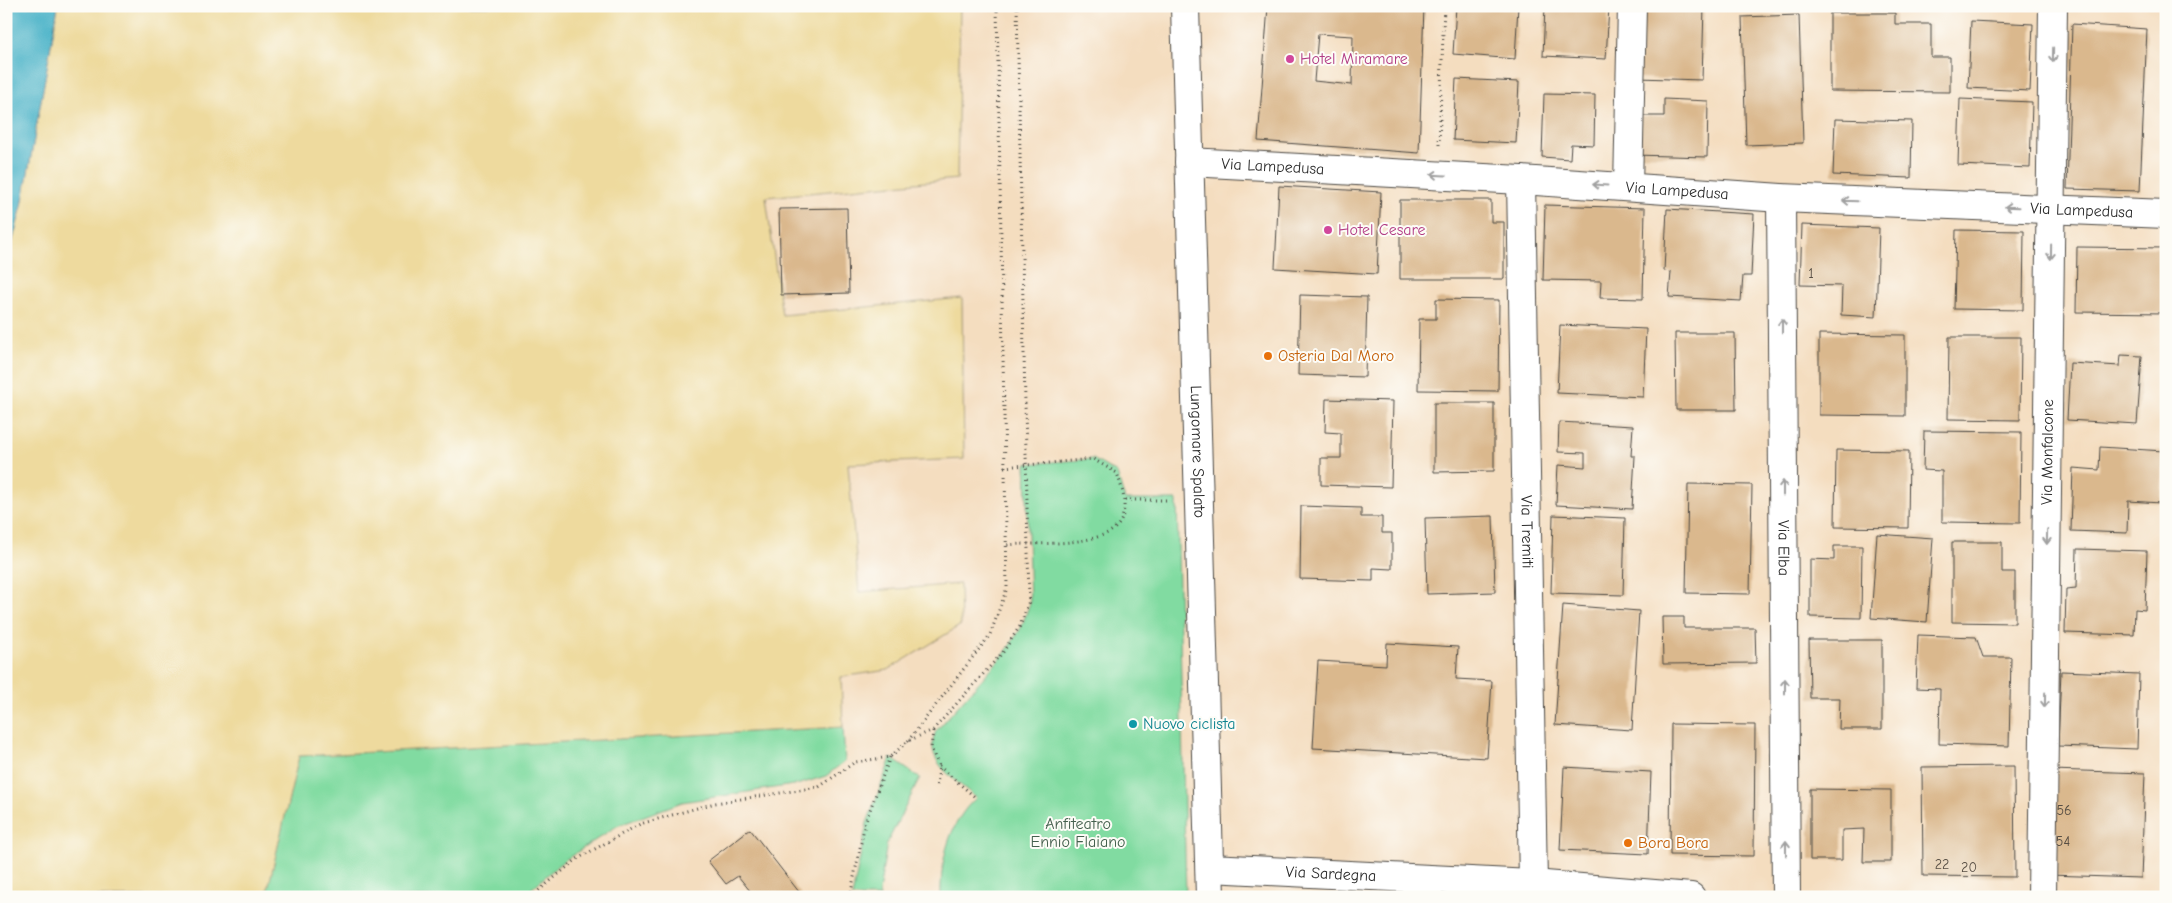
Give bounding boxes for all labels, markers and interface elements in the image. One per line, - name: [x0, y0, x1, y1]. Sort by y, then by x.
- one-way arrow: [2048, 46, 2058, 63]
- place label: Hotel Miramare: [1300, 50, 1408, 68]
- marker: Hotel Miramare: [1284, 53, 1296, 65]
- street label: Via Lampedusa: [1221, 155, 1325, 178]
- one-way arrow: [1430, 171, 1446, 180]
- street label: Via Lampedusa: [1625, 178, 1729, 203]
- one-way arrow: [1593, 181, 1609, 190]
- one-way arrow: [1842, 196, 1858, 206]
- street label: Via Lampedusa: [2030, 199, 2134, 222]
- one-way arrow: [2004, 203, 2020, 212]
- place label: Hotel Cesare: [1338, 221, 1426, 239]
- marker: Hotel Cesare: [1322, 224, 1334, 236]
- one-way arrow: [2046, 244, 2056, 260]
- house number: 1: [1808, 265, 1814, 282]
- one-way arrow: [1777, 318, 1787, 334]
- place label: Osteria Dal Moro: [1278, 347, 1394, 365]
- marker: Osteria Dal Moro: [1262, 350, 1274, 362]
- street label: Lungomare Spalato: [1187, 385, 1208, 518]
- street label: Via Monfalcone: [2038, 399, 2057, 505]
- one-way arrow: [1778, 480, 1788, 496]
- street label: Via Tremiti: [1517, 495, 1537, 569]
- street label: Via Elba: [1774, 520, 1793, 576]
- one-way arrow: [2042, 529, 2052, 545]
- one-way arrow: [1780, 678, 1790, 694]
- one-way arrow: [2040, 692, 2049, 708]
- place label: Nuovo ciclista: [1143, 715, 1235, 733]
- marker: Nuovo ciclista: [1127, 718, 1139, 730]
- house number: 56: [2056, 802, 2072, 819]
- park label: Anfiteatro Ennio Flaiano: [1031, 815, 1125, 851]
- house number: 54: [2056, 833, 2070, 850]
- place label: Bora Bora: [1638, 834, 1709, 852]
- marker: Bora Bora: [1622, 837, 1634, 849]
- one-way arrow: [1781, 840, 1791, 856]
- house number: 22: [1935, 856, 1949, 873]
- house number: 20: [1961, 859, 1977, 876]
- street label: Via Sardegna: [1285, 863, 1377, 885]

